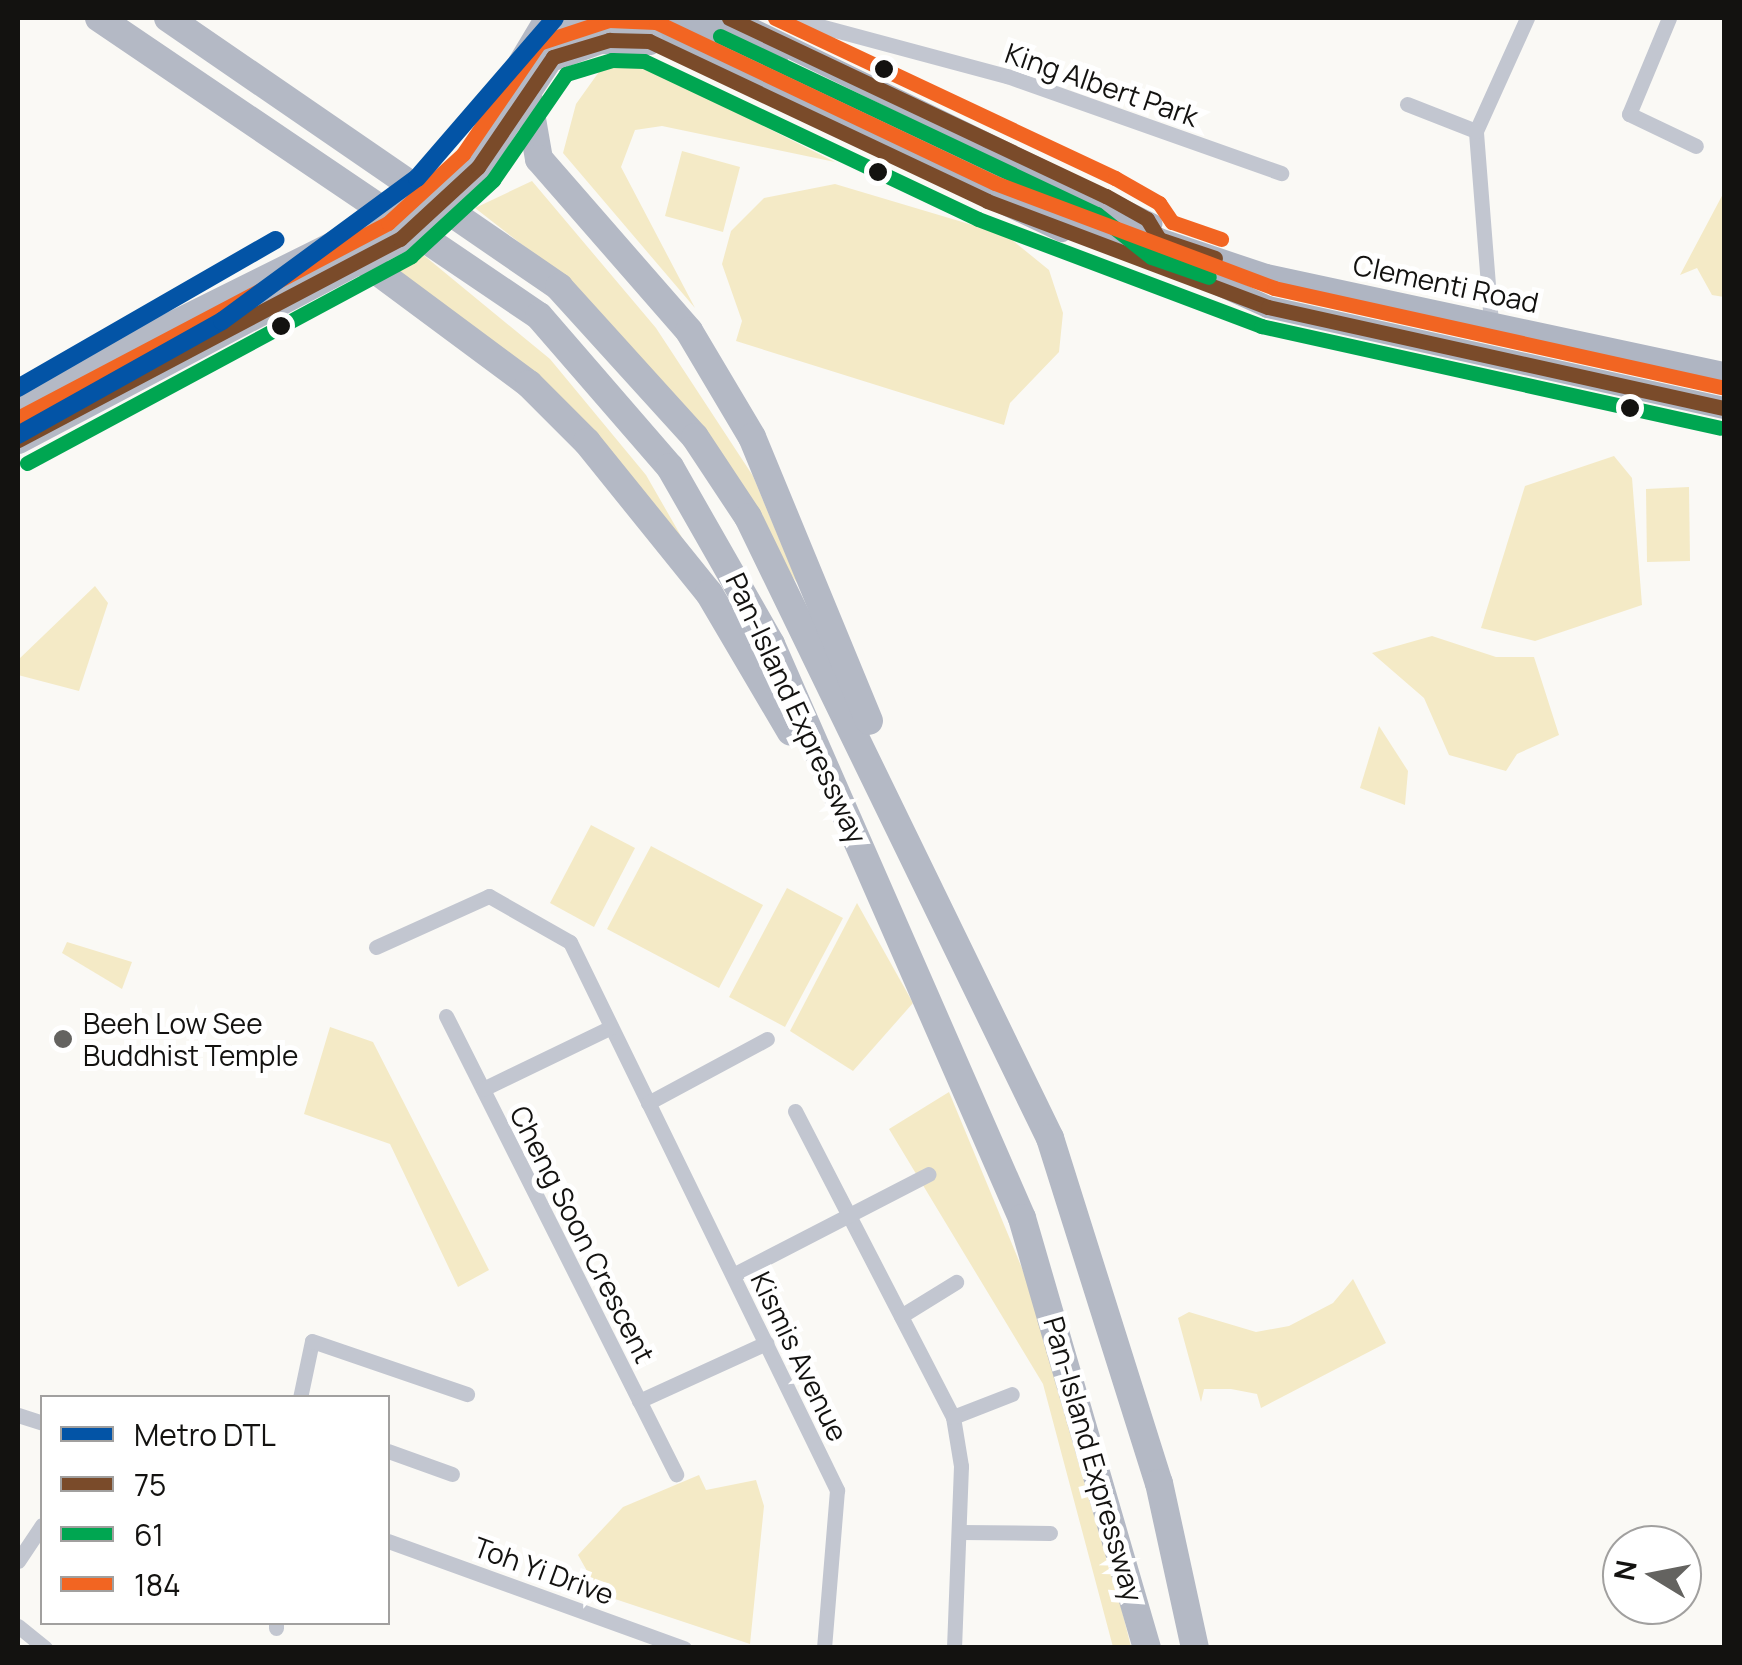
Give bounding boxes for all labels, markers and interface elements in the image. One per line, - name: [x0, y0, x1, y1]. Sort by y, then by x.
- street label: King Albert Park: [1001, 35, 1203, 133]
- unlabelled marker: [874, 59, 894, 79]
- unlabelled marker: [868, 162, 888, 182]
- street label: Clementi Road: [1350, 247, 1542, 319]
- unlabelled marker: [271, 316, 291, 336]
- unlabelled marker: [1620, 398, 1640, 418]
- street label: Pan-Island Expressway: [719, 567, 875, 849]
- place label: Beeh Low See Buddhist Temple: [83, 1006, 298, 1072]
- marker: Beeh Low See Buddhist Temple: [52, 1028, 74, 1050]
- street label: Cheng Soon Crescent: [504, 1100, 662, 1368]
- street label: Kismis Avenue: [745, 1266, 855, 1446]
- street label: Pan-Island Expressway: [1037, 1313, 1151, 1605]
- legend: [40, 1395, 390, 1625]
- text: Metro DTL: [134, 1414, 276, 1455]
- text: 75: [134, 1464, 166, 1505]
- text: 61: [134, 1514, 164, 1555]
- north arrow: [1602, 1525, 1702, 1625]
- street label: Toh Yi Drive: [469, 1529, 619, 1611]
- text: N: [1604, 1557, 1645, 1583]
- text: 184: [134, 1564, 181, 1605]

